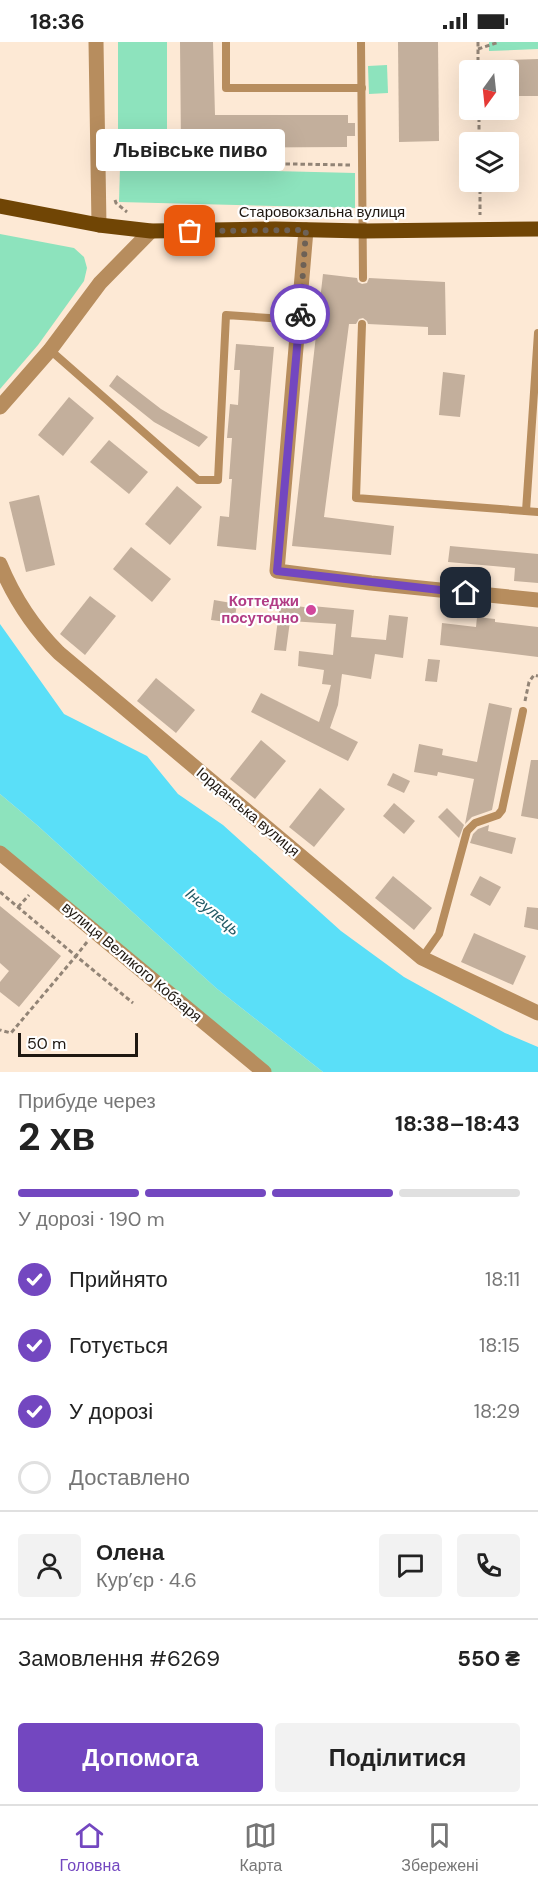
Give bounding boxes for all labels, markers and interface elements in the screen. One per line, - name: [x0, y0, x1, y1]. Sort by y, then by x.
- text: 18:36: [30, 7, 85, 36]
- north arrow: [459, 60, 519, 120]
- map controls: [459, 60, 519, 192]
- callout: Львівське пиво: [96, 129, 284, 171]
- button: layers: [459, 132, 519, 192]
- text: Львівське пиво: [114, 137, 267, 163]
- street label: Старовокзальна вулиця: [239, 202, 405, 222]
- pin: [164, 205, 215, 256]
- icon: bag: [173, 214, 206, 247]
- courier: [270, 284, 330, 344]
- icon: bike: [284, 298, 317, 331]
- pin: [440, 567, 491, 618]
- icon: home: [449, 576, 482, 609]
- place label: Коттеджи посуточно: [221, 591, 299, 628]
- marker: Коттеджи посуточно: [304, 603, 318, 617]
- street label: Іорданська вулиця: [192, 763, 304, 861]
- water label: Інгулець: [181, 883, 244, 940]
- street label: вулиця Великого Кобзаря: [58, 897, 206, 1027]
- scale bar: [18, 1030, 138, 1058]
- text: 50 m: [27, 1033, 66, 1054]
- text: Прибуде через: [18, 1088, 156, 1114]
- text: 18:38–18:43: [395, 1109, 520, 1138]
- text: 2 хв: [18, 1111, 95, 1162]
- text: У дорозі · 190 m: [18, 1206, 165, 1232]
- icon: check: [18, 1263, 51, 1296]
- text: Прийнято: [69, 1265, 168, 1294]
- text: 18:11: [485, 1266, 520, 1292]
- icon: check: [18, 1329, 51, 1362]
- text: Готується: [69, 1331, 168, 1360]
- text: 18:15: [479, 1332, 520, 1358]
- icon: check: [18, 1395, 51, 1428]
- text: У дорозі: [69, 1397, 153, 1426]
- text: 18:29: [474, 1398, 520, 1424]
- text: Доставлено: [69, 1463, 190, 1492]
- button: person: [18, 1534, 81, 1597]
- button: chat: [379, 1534, 442, 1597]
- button: phone: [457, 1534, 520, 1597]
- text: Олена: [96, 1538, 164, 1567]
- text: Кур’єр · 4.6: [96, 1567, 197, 1593]
- text: Замовлення #6269: [18, 1644, 220, 1673]
- text: 550 ₴: [457, 1644, 520, 1673]
- button: Допомога: [18, 1723, 263, 1792]
- button: Поділитися: [275, 1723, 520, 1792]
- tab: Головна: [60, 1819, 120, 1876]
- tab: Карта: [239, 1819, 282, 1876]
- tab: Збережені: [401, 1819, 478, 1876]

